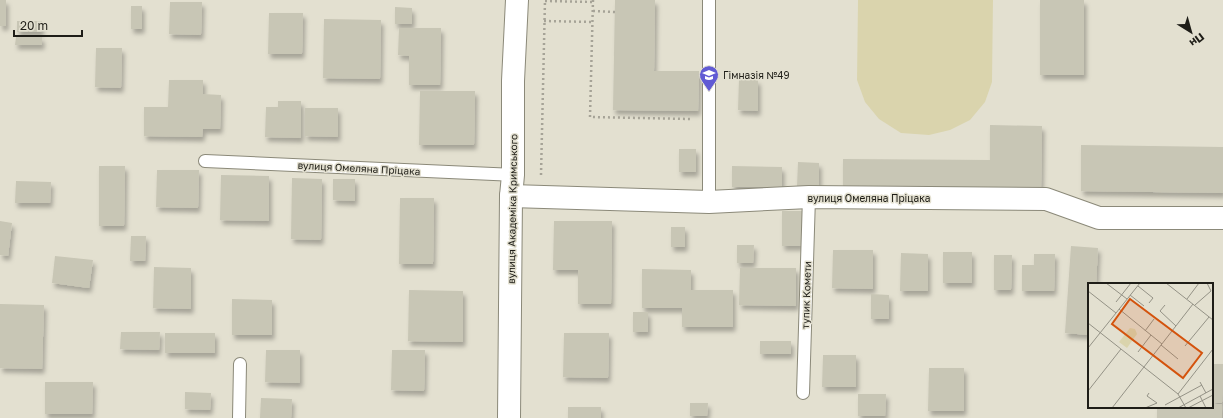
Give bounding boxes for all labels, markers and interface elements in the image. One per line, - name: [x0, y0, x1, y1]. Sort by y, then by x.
- scale bar: [14, 12, 82, 38]
- north arrow: [1171, 12, 1211, 52]
- text: 20 m: [20, 18, 48, 33]
- text: Пн: [1187, 31, 1207, 50]
- school or university icon: Гімназія №49: [698, 64, 720, 92]
- place label: Гімназія №49: [723, 69, 789, 81]
- street label: вулиця Академіка Кримського: [505, 134, 519, 284]
- street label: вулиця Омеляна Пріцака: [297, 159, 421, 177]
- street label: вулиця Омеляна Пріцака: [808, 192, 930, 204]
- street label: тупик Комети: [799, 261, 813, 329]
- inset map: [1088, 283, 1213, 408]

